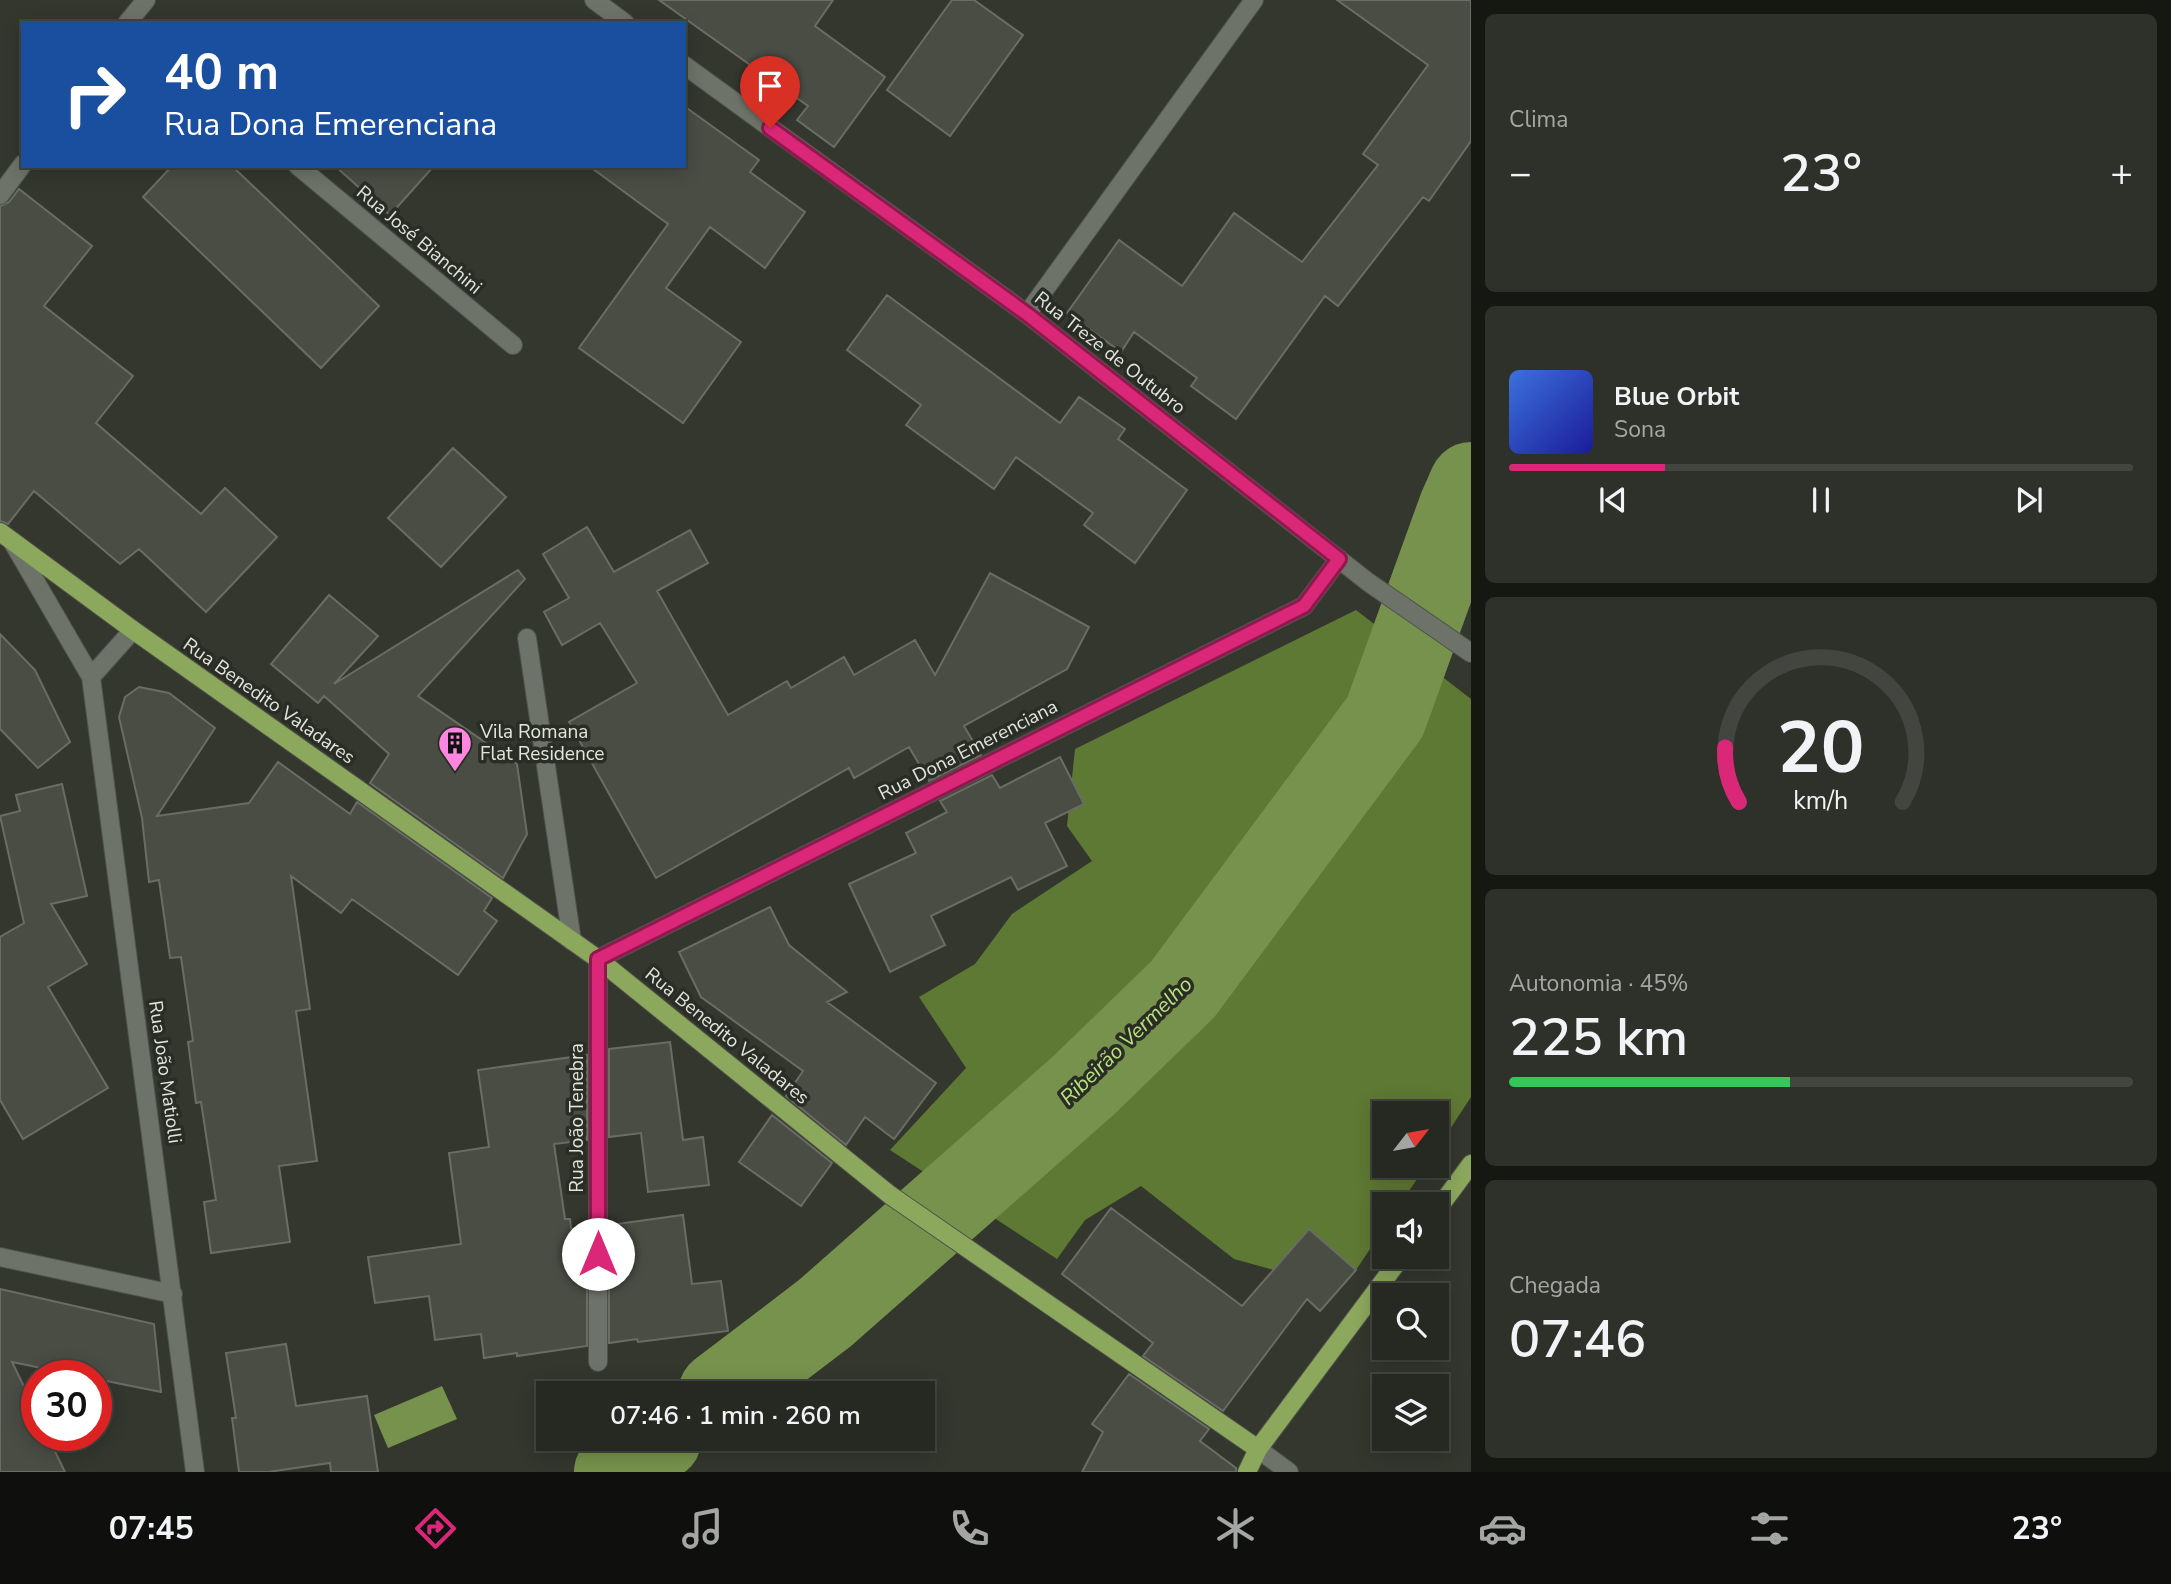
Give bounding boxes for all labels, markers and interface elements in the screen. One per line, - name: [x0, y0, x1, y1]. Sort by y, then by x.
- text: 40 m: [164, 39, 279, 106]
- icon: right: [49, 49, 140, 140]
- pin: [740, 56, 800, 128]
- icon: arrive: [751, 67, 789, 105]
- text: Rua Dona Emerenciana: [164, 103, 497, 146]
- text: Clima: [1509, 104, 1569, 135]
- text: 23°: [1780, 138, 1862, 209]
- text: −: [1509, 148, 1532, 199]
- text: +: [2110, 148, 2133, 199]
- street label: Rua José Bianchini: [351, 180, 487, 300]
- street label: Rua Treze de Outubro: [1029, 286, 1191, 420]
- text: Blue Orbit: [1614, 379, 1739, 414]
- text: Sona: [1614, 414, 1666, 445]
- icon: previous: [1594, 481, 1632, 519]
- icon: pause: [1802, 481, 1840, 519]
- icon: next: [2010, 481, 2048, 519]
- street label: Rua Benedito Valadares: [178, 632, 360, 770]
- street label: Rua Dona Emerenciana: [874, 693, 1062, 807]
- text: 20: [1777, 698, 1865, 798]
- place label: Vila Romana Flat Residence: [479, 719, 604, 767]
- building icon: Vila Romana Flat Residence: [436, 724, 474, 773]
- text: km/h: [1793, 784, 1849, 818]
- street label: Rua Benedito Valadares: [639, 962, 815, 1110]
- text: Autonomia · 45%: [1509, 968, 1689, 999]
- water label: Ribeirão Vermelho: [1054, 971, 1198, 1111]
- street label: Rua João Matiolli: [142, 999, 188, 1145]
- text: 225 km: [1509, 1002, 1688, 1073]
- street label: Rua João Tenebra: [564, 1043, 590, 1193]
- north arrow: [1372, 1101, 1449, 1178]
- map controls: [1372, 1101, 1449, 1451]
- button: sound: [1372, 1192, 1449, 1269]
- position arrow: [561, 1217, 635, 1291]
- text: Chegada: [1509, 1270, 1601, 1301]
- button: search: [1372, 1283, 1449, 1360]
- text: 07:46: [1509, 1304, 1646, 1375]
- speed limit sign: 30: [21, 1360, 112, 1451]
- button: layers: [1372, 1374, 1449, 1451]
- text: 07:46 · 1 min · 260 m: [610, 1398, 861, 1433]
- icon: directions: [411, 1504, 460, 1553]
- icon: music: [678, 1504, 727, 1553]
- icon: phone: [945, 1504, 994, 1553]
- icon: climate: [1211, 1504, 1260, 1553]
- icon: car: [1478, 1504, 1527, 1553]
- icon: filters: [1745, 1504, 1794, 1553]
- text: 07:45: [109, 1507, 194, 1550]
- text: 23°: [2012, 1507, 2062, 1550]

